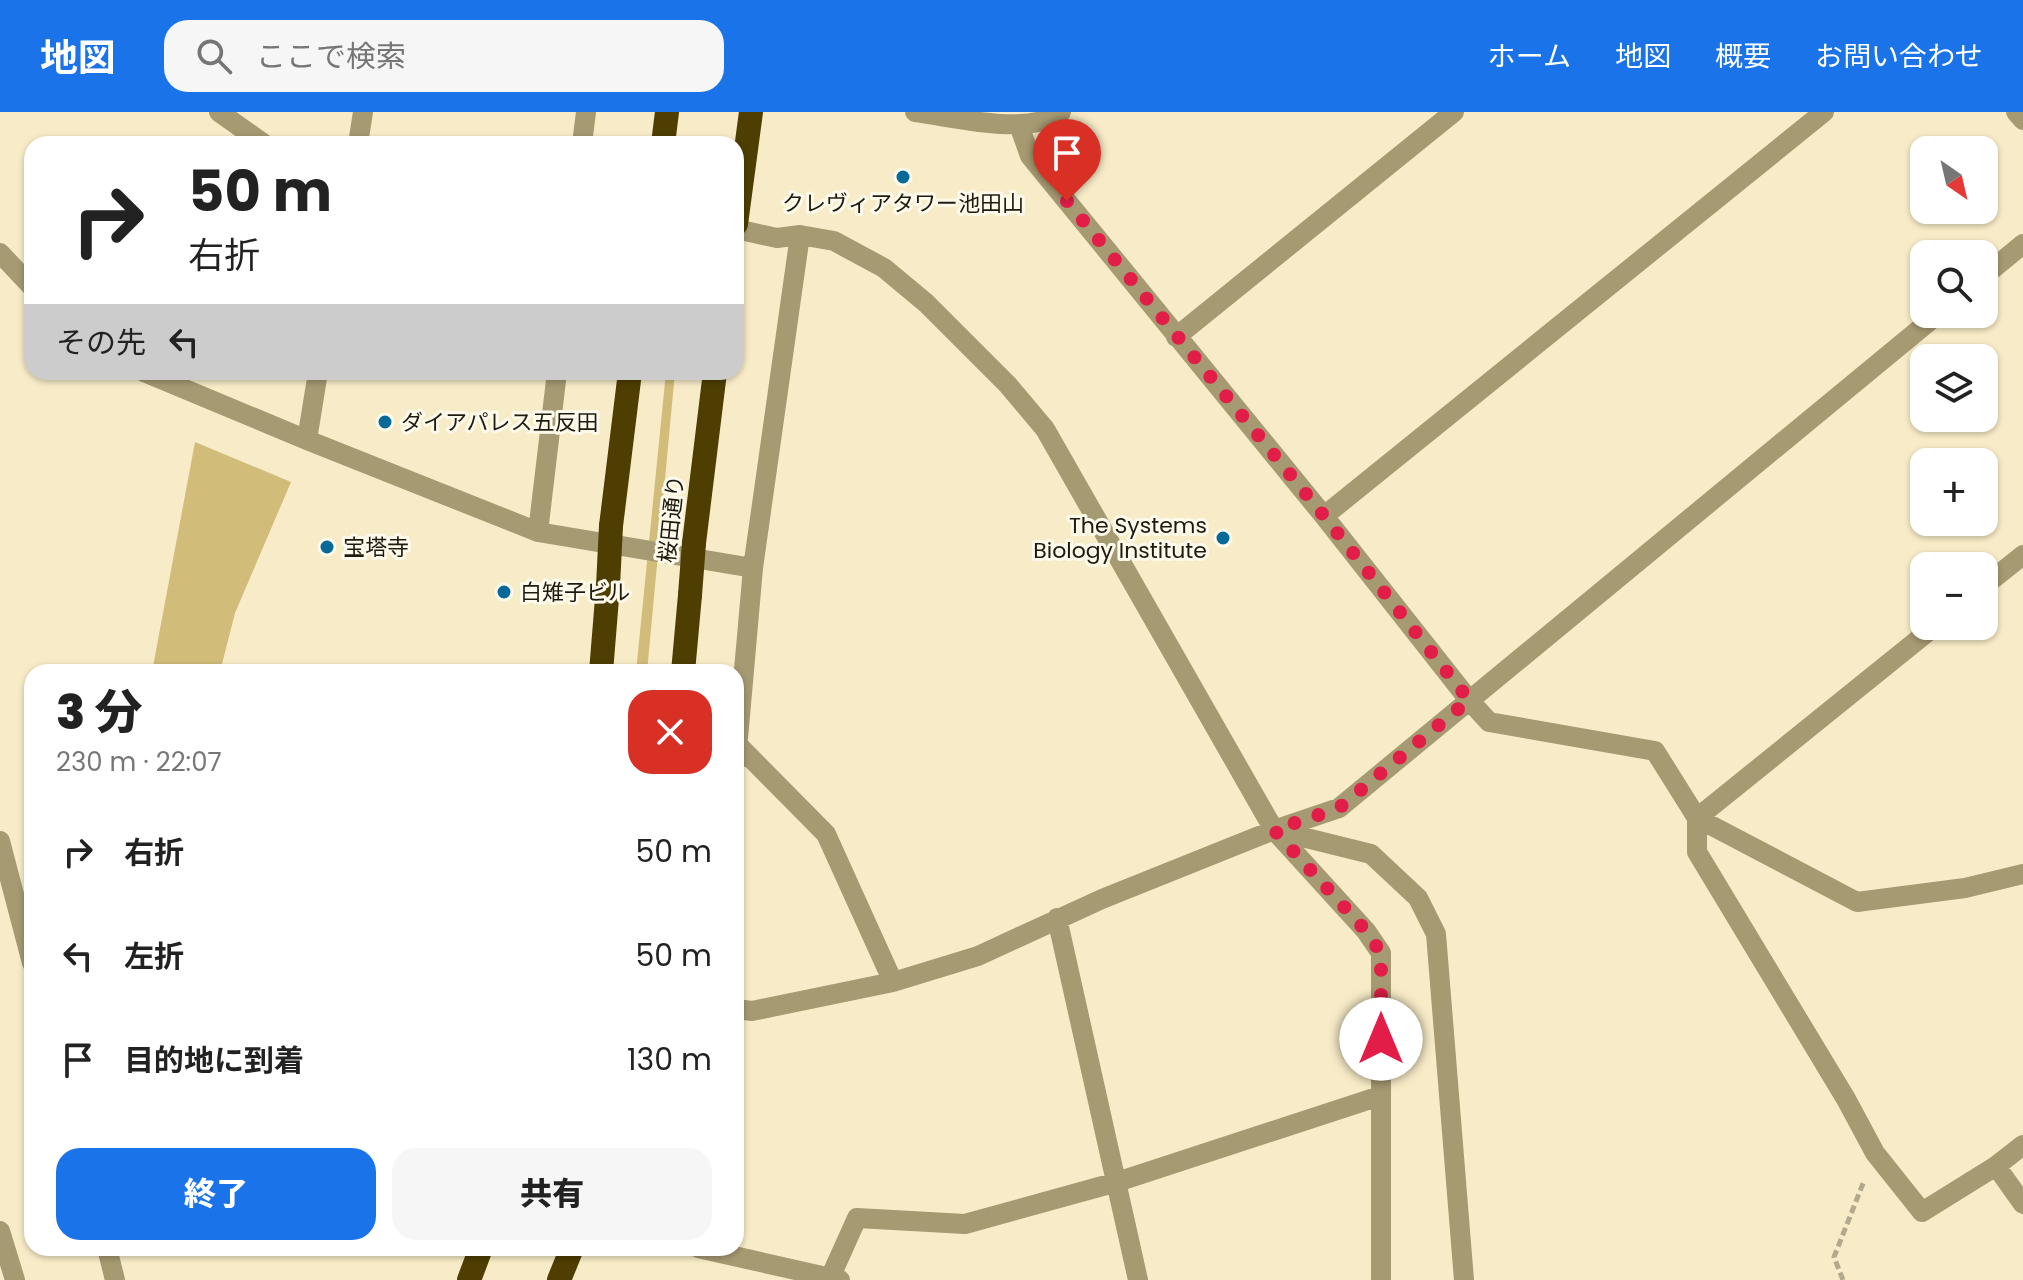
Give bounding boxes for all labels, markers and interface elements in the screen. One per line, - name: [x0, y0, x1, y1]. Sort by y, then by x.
- search box: [164, 20, 724, 92]
- text: 地図: [40, 31, 116, 84]
- icon: search: [192, 34, 236, 78]
- text: ここで検索: [256, 35, 406, 78]
- text: ホーム: [1488, 37, 1571, 76]
- text: 地図: [1615, 37, 1671, 76]
- text: 概要: [1715, 37, 1771, 76]
- text: お問い合わせ: [1815, 37, 1983, 76]
- pin: [1033, 119, 1101, 201]
- icon: arrive: [1045, 131, 1089, 175]
- north arrow: [1910, 136, 1998, 224]
- map controls: [1910, 136, 1998, 640]
- text: 50 m: [188, 152, 332, 231]
- icon: right: [56, 168, 160, 272]
- marker: クレヴィアタワー池田山: [894, 168, 912, 186]
- place label: クレヴィアタワー池田山: [782, 188, 1024, 219]
- text: 右折: [188, 230, 260, 281]
- button: search: [1910, 240, 1998, 328]
- icon: left: [162, 320, 206, 364]
- text: その先: [56, 321, 146, 364]
- button: layers: [1910, 344, 1998, 432]
- place label: ダイアパレス五反田: [401, 407, 599, 438]
- marker: ダイアパレス五反田: [376, 413, 394, 431]
- button: +: [1910, 448, 1998, 536]
- street label: 桜田通り: [651, 474, 692, 564]
- place label: The Systems Biology Institute: [1033, 510, 1207, 566]
- marker: The Systems Biology Institute: [1214, 529, 1232, 547]
- place label: 宝塔寺: [343, 532, 409, 563]
- marker: 宝塔寺: [318, 538, 336, 556]
- button: −: [1910, 552, 1998, 640]
- place label: 白雉子ビル: [520, 577, 630, 608]
- marker: 白雉子ビル: [495, 583, 513, 601]
- text: 3 分: [56, 679, 142, 746]
- button: close: [628, 690, 712, 774]
- text: 230 m · 22:07: [56, 744, 222, 780]
- icon: right: [56, 830, 100, 874]
- text: 50 m: [635, 830, 712, 873]
- text: 右折: [124, 831, 184, 874]
- icon: left: [56, 934, 100, 978]
- text: 50 m: [635, 934, 712, 977]
- text: 左折: [124, 935, 184, 978]
- position arrow: [1339, 997, 1423, 1081]
- icon: arrive: [56, 1038, 100, 1082]
- text: 130 m: [627, 1038, 712, 1081]
- text: 目的地に到着: [124, 1039, 304, 1082]
- button: 終了: [56, 1148, 376, 1240]
- button: 共有: [392, 1148, 712, 1240]

